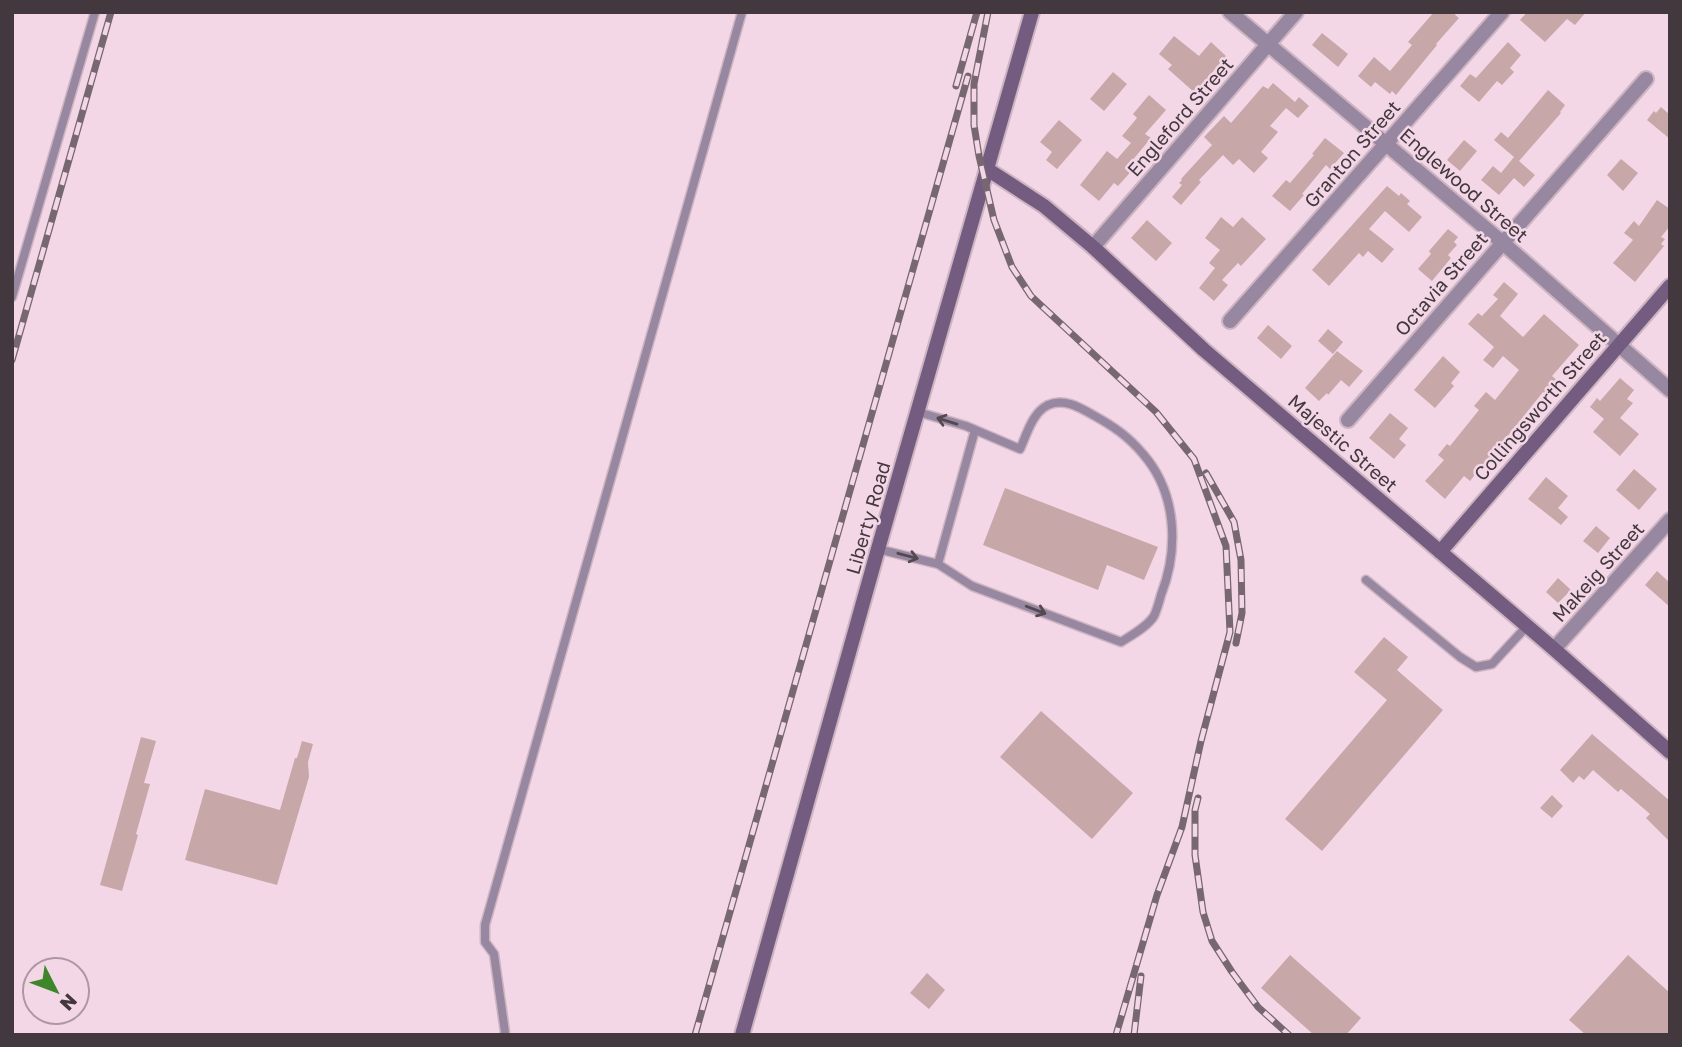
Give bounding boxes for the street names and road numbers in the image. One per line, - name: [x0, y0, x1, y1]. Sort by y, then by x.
- street label: Engleford Street: [1122, 53, 1237, 181]
- street label: Granton Street: [1299, 95, 1404, 212]
- street label: Englewood Street: [1396, 123, 1533, 247]
- street label: Octavia Street: [1389, 227, 1492, 340]
- street label: Collingsworth Street: [1469, 327, 1611, 485]
- street label: Majestic Street: [1284, 389, 1403, 496]
- street label: Liberty Road: [840, 459, 895, 577]
- street label: Makeig Street: [1547, 517, 1648, 626]

